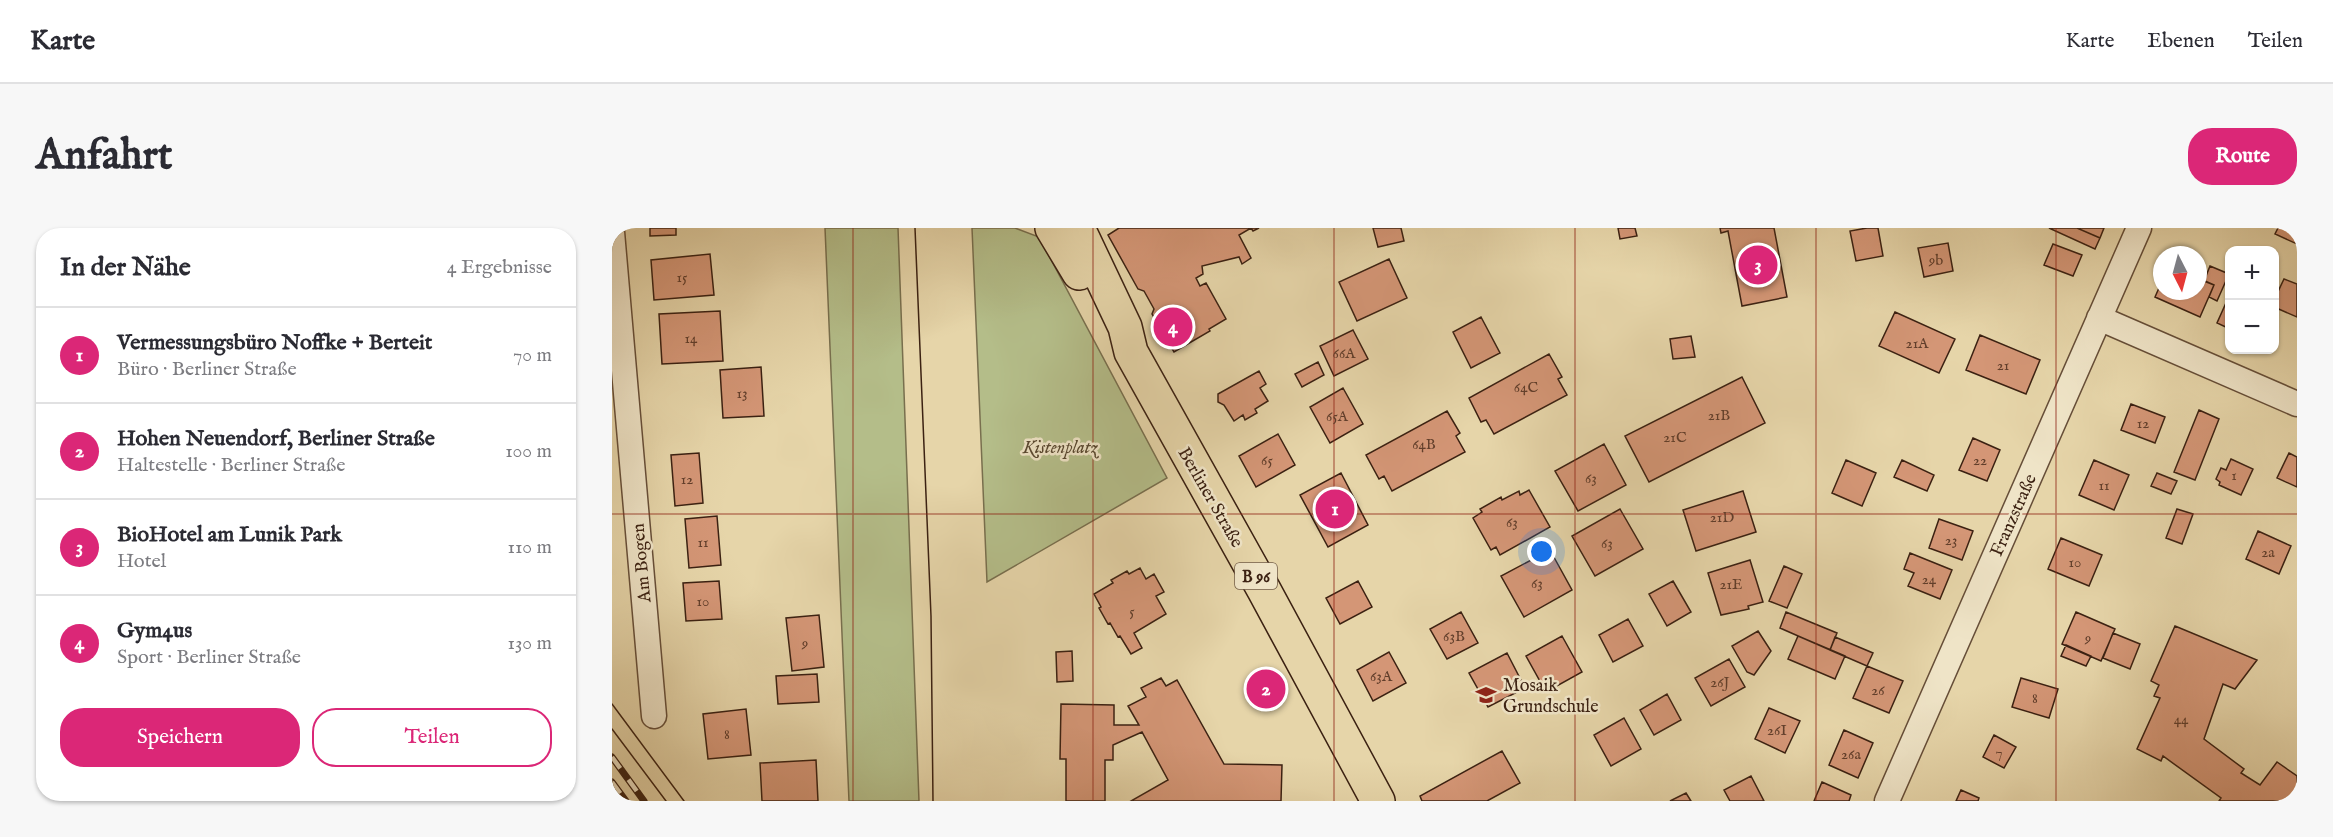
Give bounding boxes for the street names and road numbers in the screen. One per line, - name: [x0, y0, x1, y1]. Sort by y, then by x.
- street label: Berliner Straße: [1172, 443, 1248, 552]
- street label: Franzstraße: [1986, 471, 2043, 560]
- street label: Am Bogen: [628, 522, 657, 604]
- road number: B 96: [1235, 563, 1277, 589]

